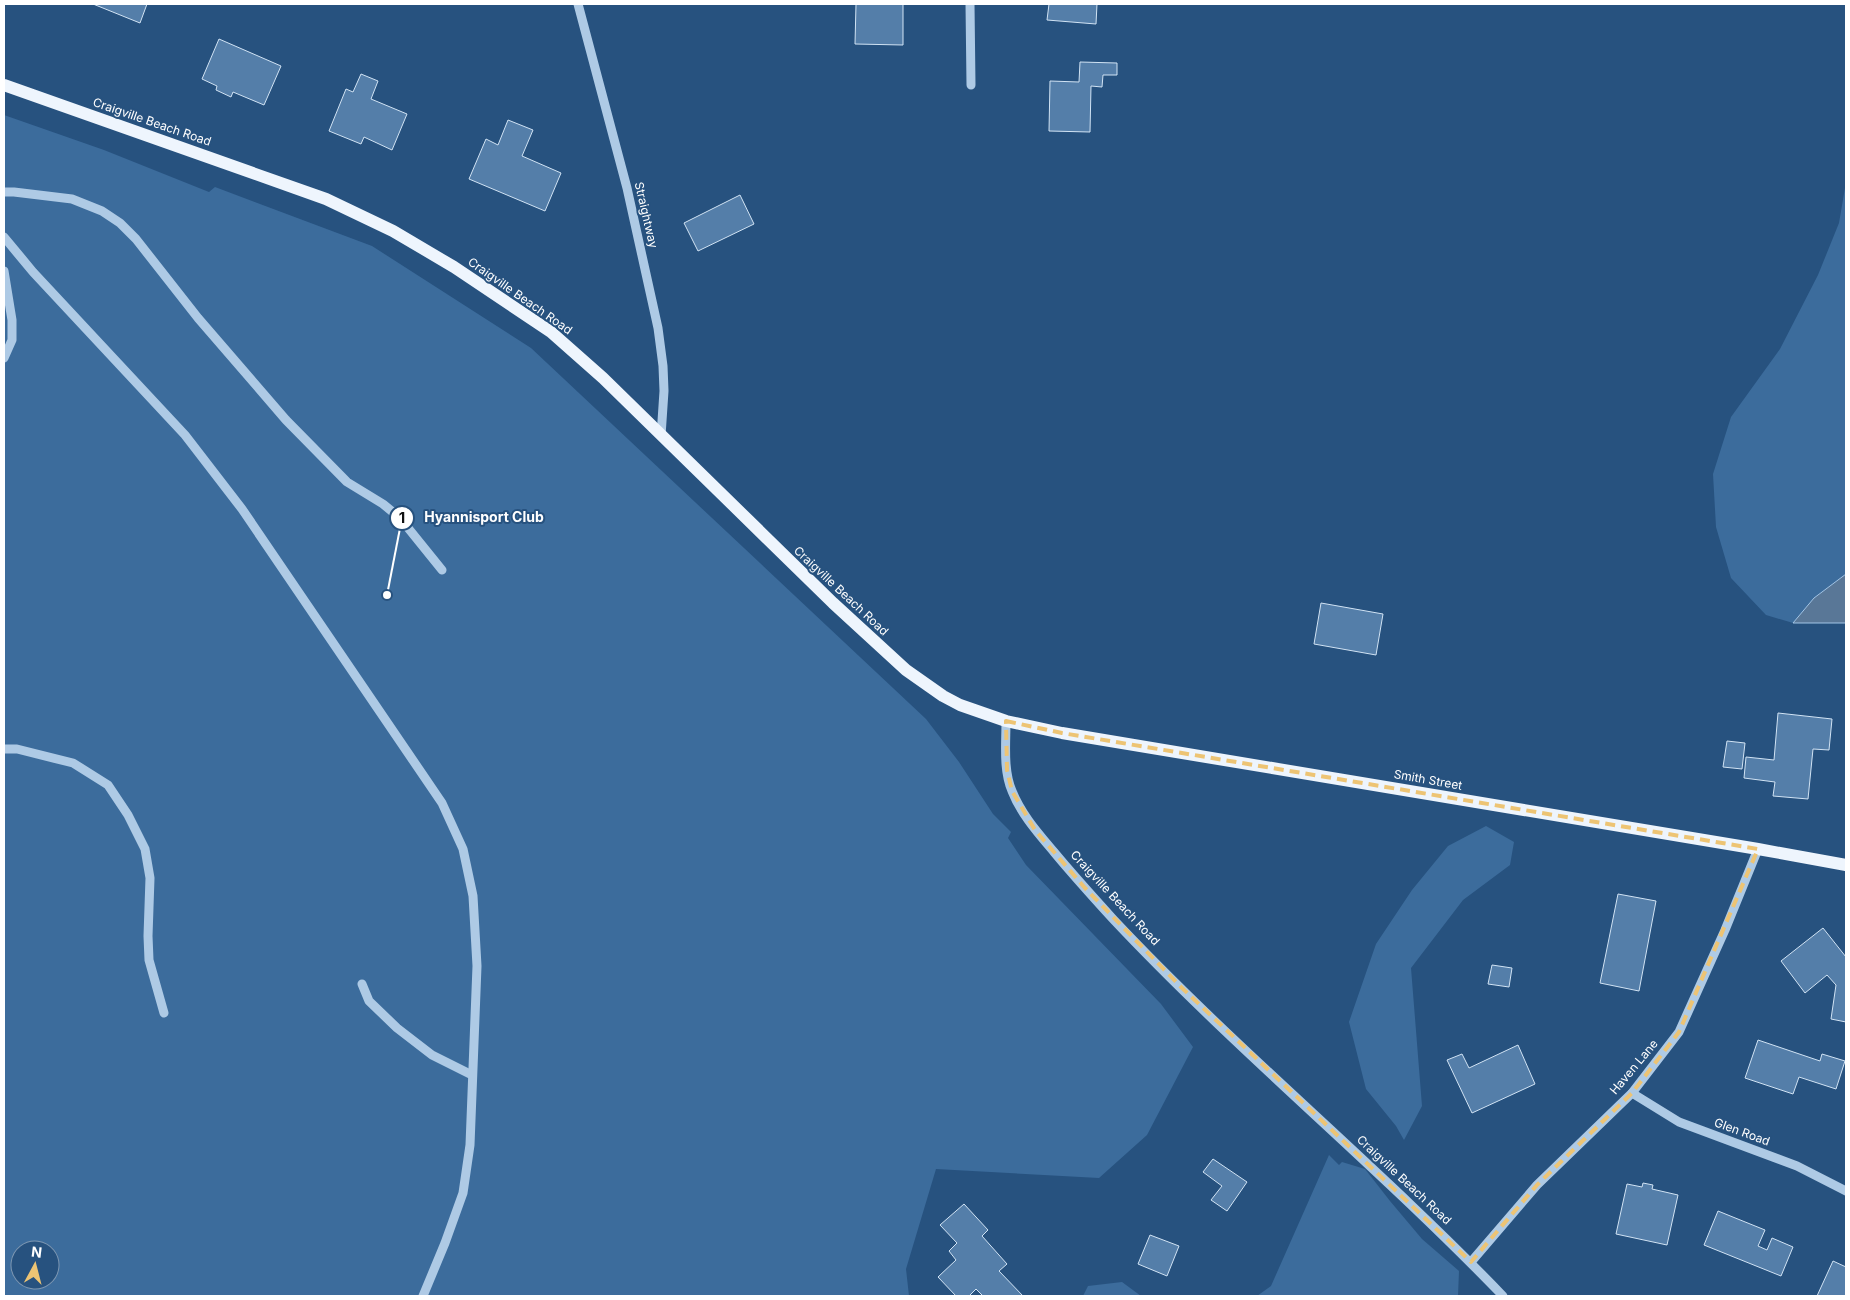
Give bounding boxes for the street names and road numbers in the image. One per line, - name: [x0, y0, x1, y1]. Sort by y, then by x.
- street label: Craigville Beach Road: [91, 94, 213, 149]
- street label: Straightway: [632, 180, 661, 250]
- street label: Craigville Beach Road: [465, 254, 575, 337]
- street label: Craigville Beach Road: [791, 543, 892, 638]
- street label: Smith Street: [1393, 766, 1464, 793]
- street label: Craigville Beach Road: [1068, 847, 1163, 948]
- street label: Haven Lane: [1606, 1036, 1661, 1097]
- street label: Glen Road: [1712, 1115, 1772, 1149]
- street label: Craigville Beach Road: [1354, 1132, 1455, 1227]

